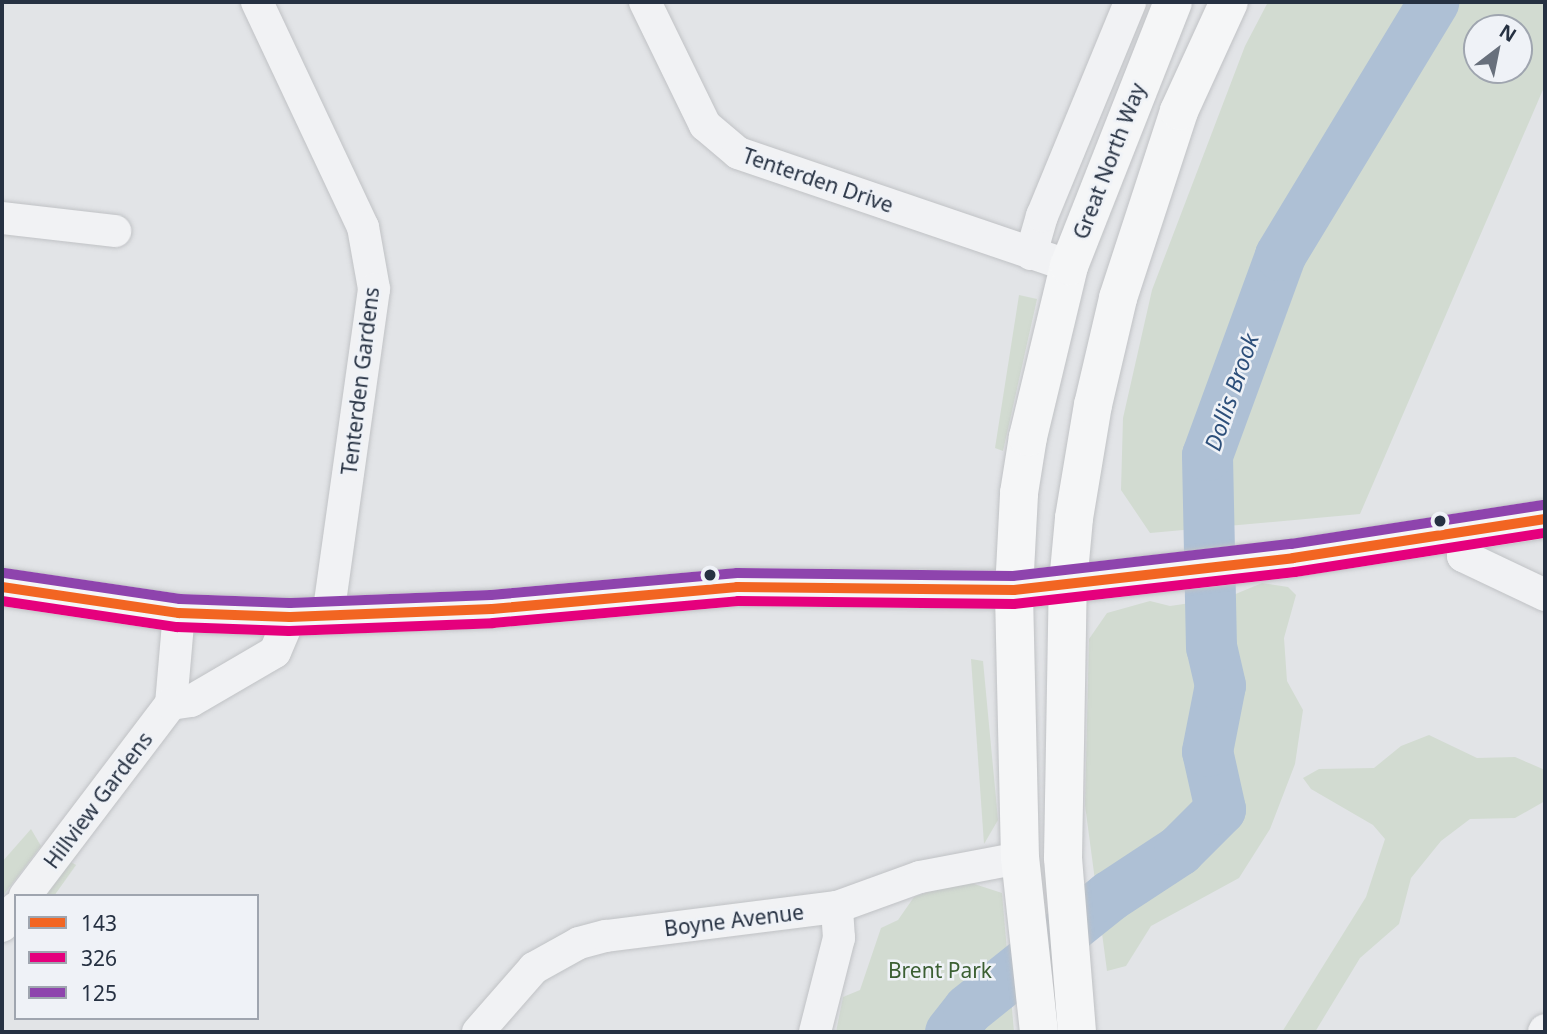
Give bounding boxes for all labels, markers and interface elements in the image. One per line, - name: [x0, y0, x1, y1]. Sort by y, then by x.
- north arrow: [1463, 14, 1533, 84]
- text: N: [1495, 18, 1522, 48]
- street label: Great North Way: [1068, 79, 1150, 243]
- street label: Tenterden Drive: [739, 142, 897, 218]
- street label: Tenterden Gardens: [336, 286, 384, 476]
- water label: Dollis Brook: [1198, 330, 1264, 454]
- unlabelled marker: [1433, 514, 1447, 528]
- unlabelled marker: [703, 568, 717, 582]
- street label: Hillview Gardens: [38, 727, 158, 873]
- legend: [14, 894, 259, 1020]
- street label: Boyne Avenue: [663, 899, 805, 941]
- text: 143: [81, 909, 117, 937]
- text: 326: [81, 944, 117, 972]
- park label: Brent Park: [888, 957, 992, 983]
- text: 125: [81, 979, 117, 1007]

